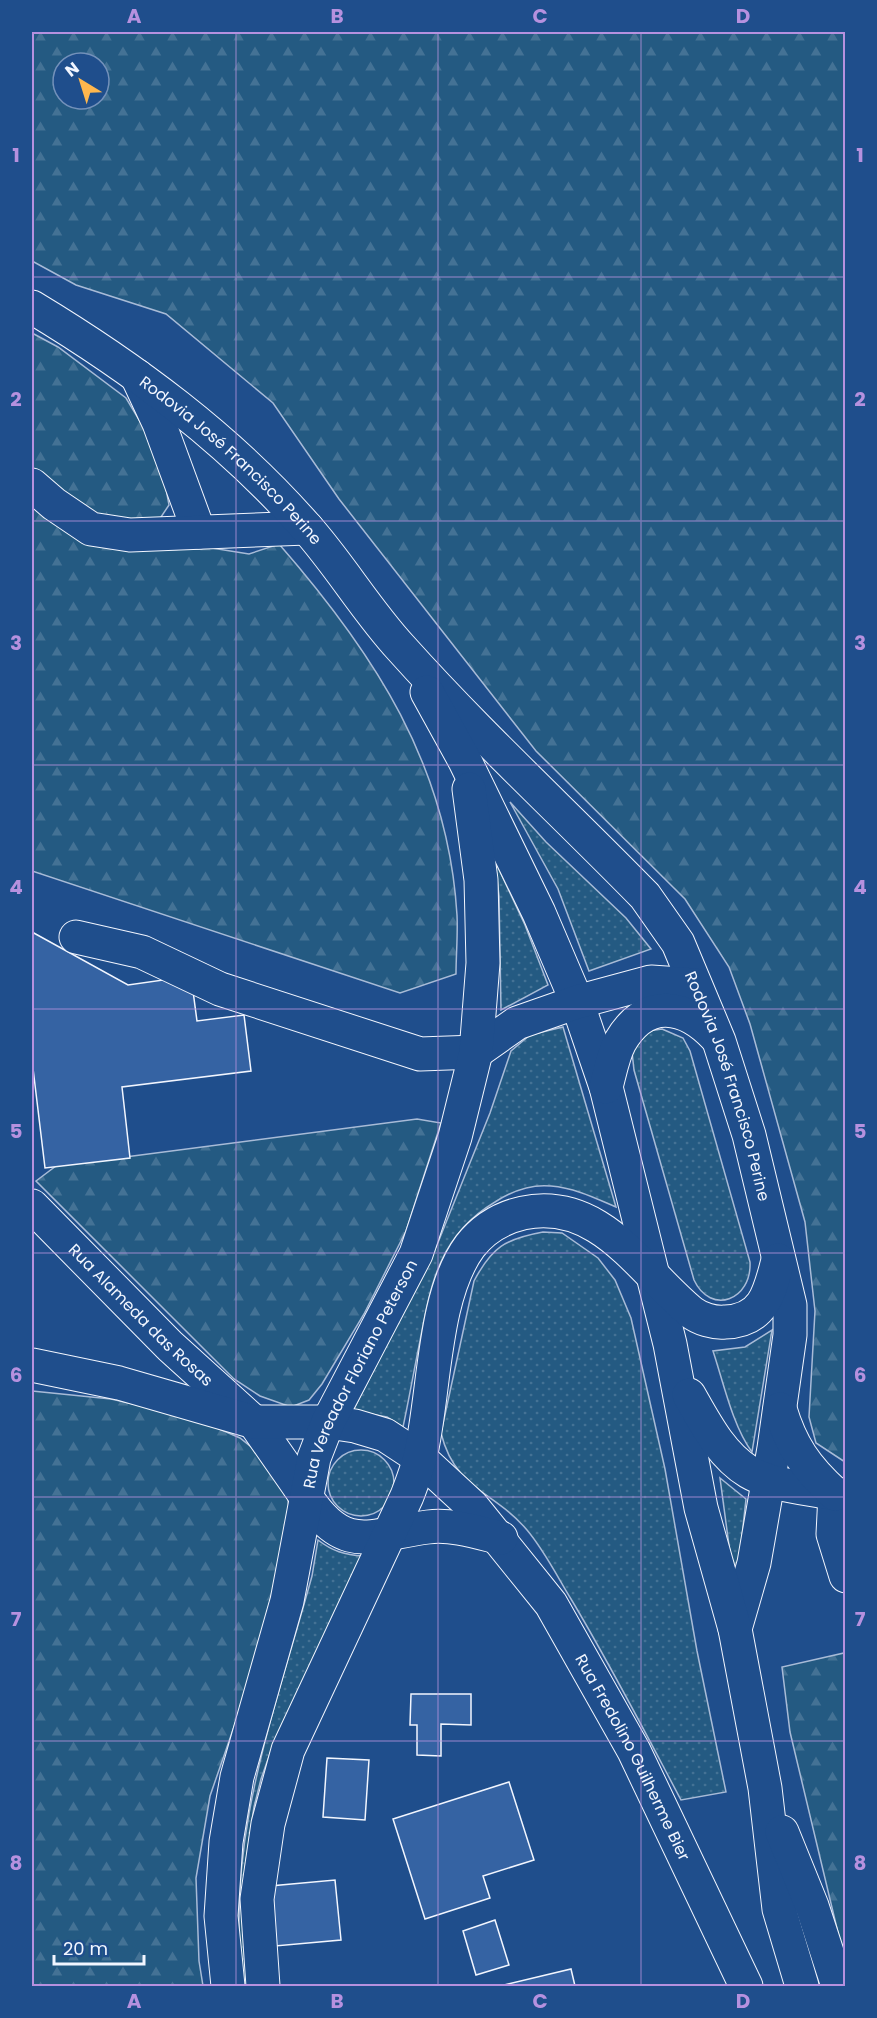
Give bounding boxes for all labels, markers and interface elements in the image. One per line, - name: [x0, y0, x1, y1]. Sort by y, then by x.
- text: A: [127, 2, 142, 30]
- text: B: [330, 2, 344, 30]
- text: C: [532, 2, 548, 30]
- text: D: [736, 2, 750, 30]
- north arrow: [51, 51, 111, 111]
- text: N: [60, 57, 84, 82]
- text: 1: [12, 141, 20, 169]
- text: 1: [856, 141, 864, 169]
- street label: Rodovia José Francisco Perine: [135, 370, 327, 550]
- text: 2: [10, 385, 22, 413]
- text: 2: [854, 385, 866, 413]
- text: 3: [10, 629, 22, 657]
- text: 3: [854, 629, 866, 657]
- text: 4: [9, 873, 23, 901]
- text: 4: [853, 873, 867, 901]
- street label: Rodovia José Francisco Perine: [679, 968, 776, 1204]
- text: 5: [10, 1117, 23, 1145]
- text: 5: [854, 1117, 867, 1145]
- street label: Rua Alameda das Rosas: [63, 1239, 218, 1392]
- street label: Rua Vereador Floriano Peterson: [298, 1256, 423, 1490]
- text: 6: [10, 1361, 22, 1389]
- text: 6: [854, 1361, 866, 1389]
- text: 7: [11, 1605, 22, 1633]
- text: 7: [855, 1605, 866, 1633]
- street label: Rua Fredolino Guilherme Bier: [570, 1650, 696, 1864]
- text: 8: [10, 1849, 22, 1877]
- text: 8: [854, 1849, 866, 1877]
- scale bar: [54, 1928, 144, 1966]
- text: 20 m: [63, 1936, 108, 1961]
- text: A: [127, 1987, 142, 2015]
- text: B: [330, 1987, 344, 2015]
- text: C: [532, 1987, 548, 2015]
- text: D: [736, 1987, 750, 2015]

